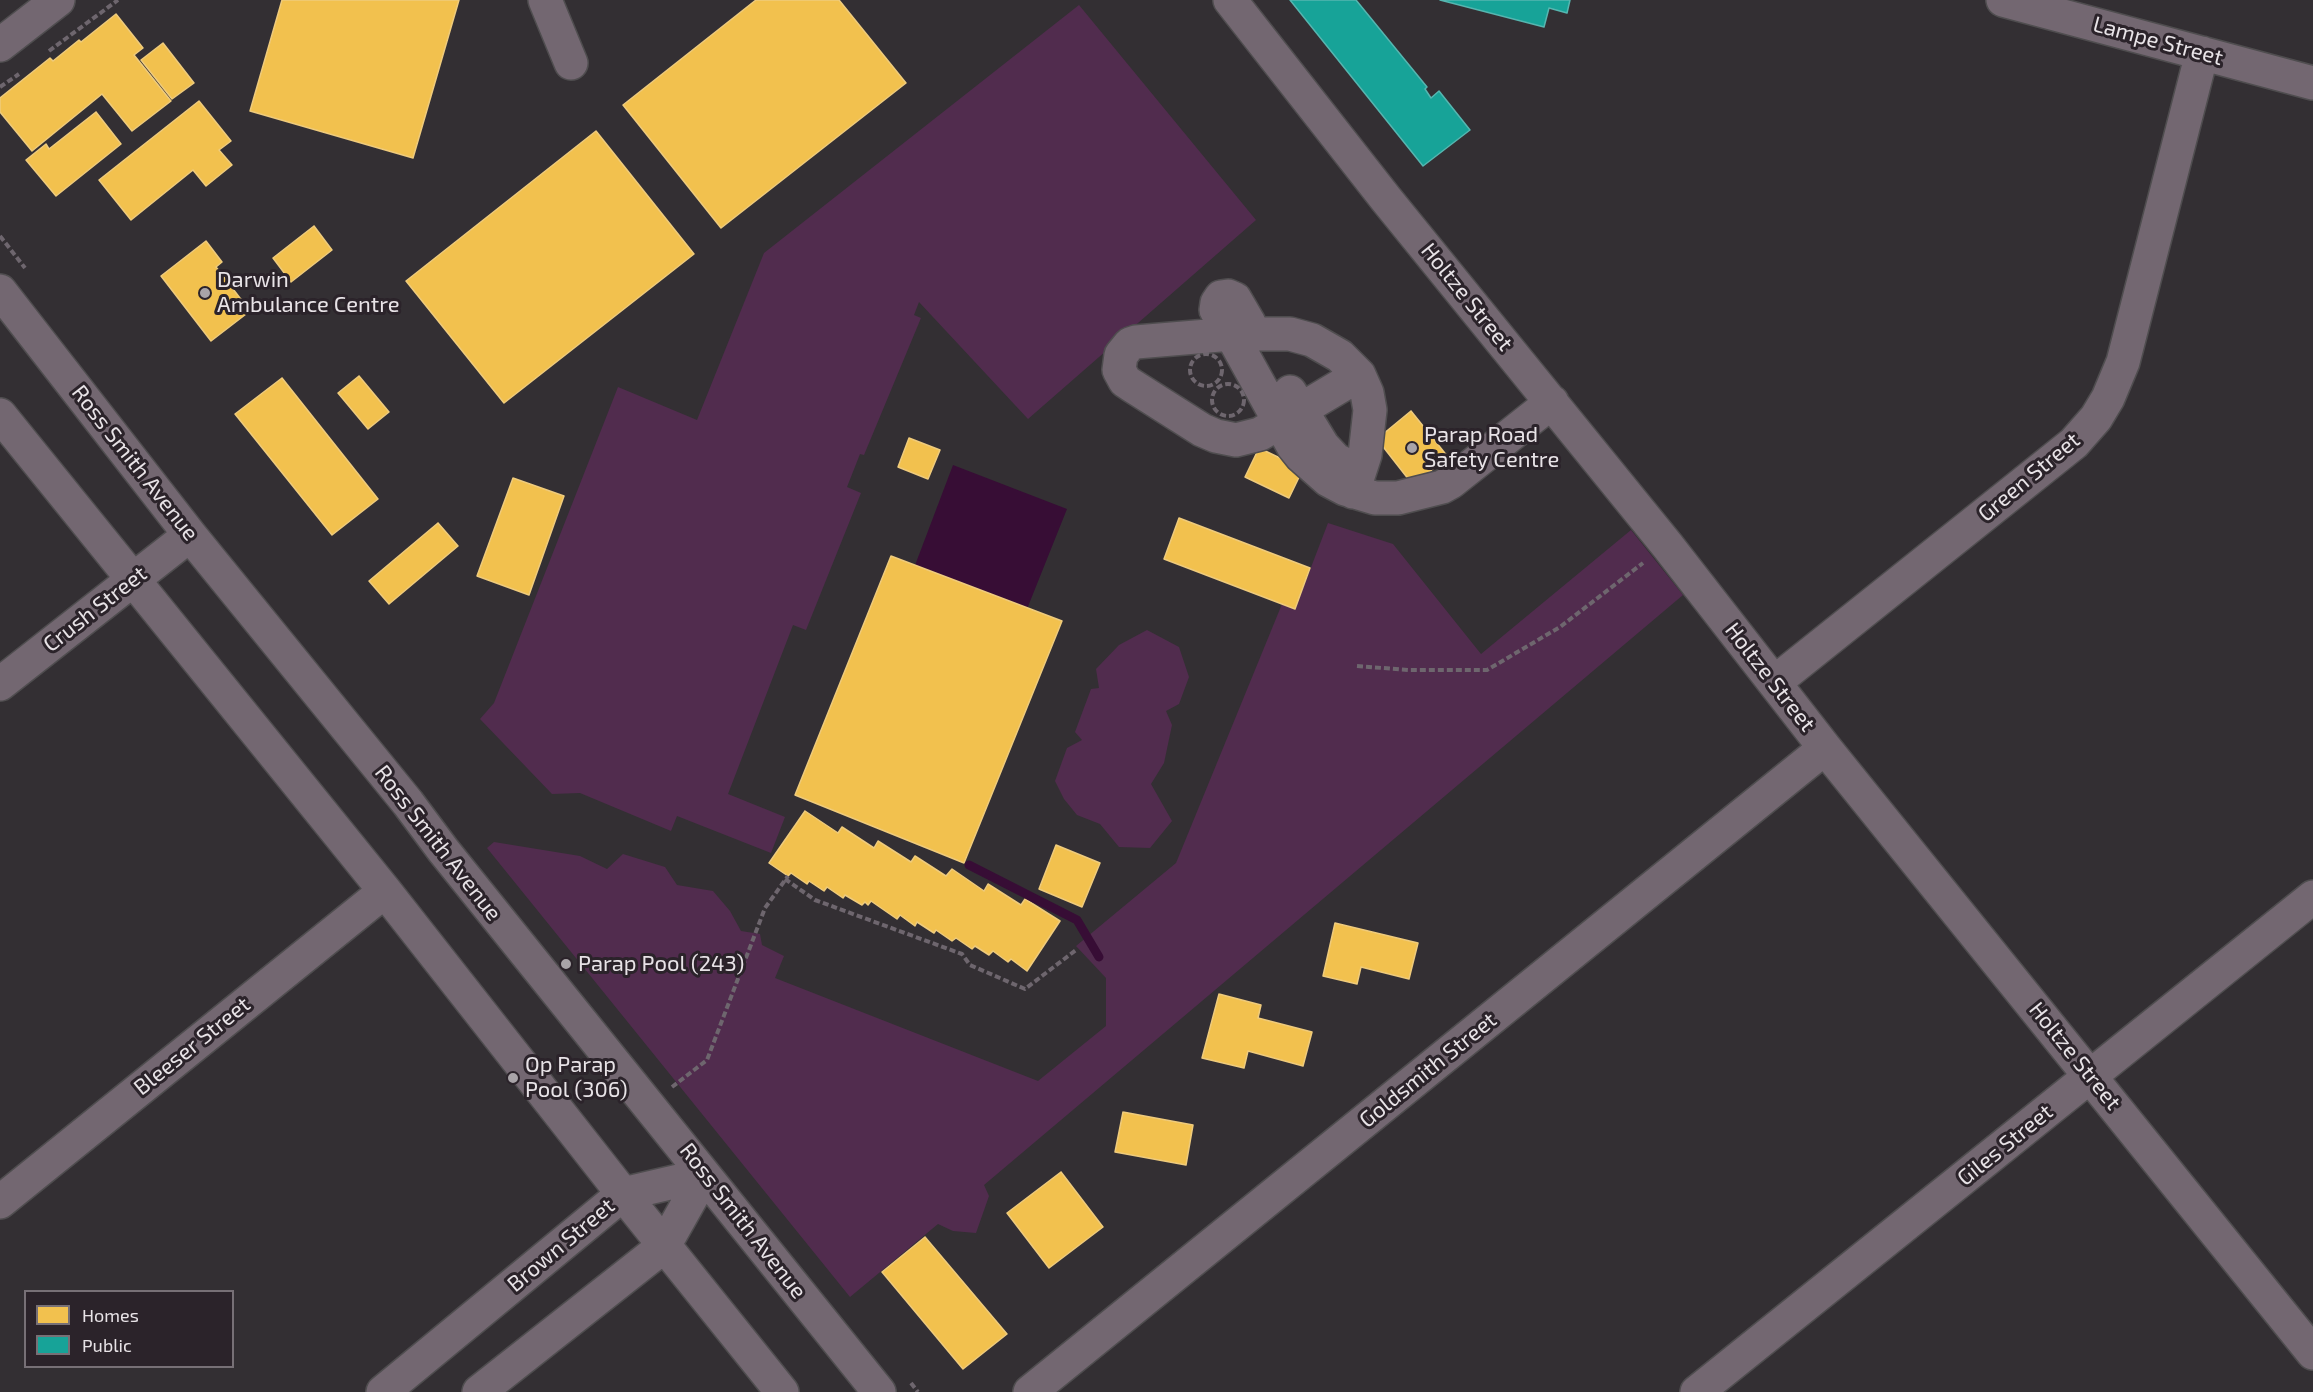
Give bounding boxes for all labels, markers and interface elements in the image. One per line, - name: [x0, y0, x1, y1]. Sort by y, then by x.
- street label: Lampe Street: [2090, 11, 2226, 71]
- street label: Holtze Street: [1416, 238, 1518, 356]
- place label: Darwin Ambulance Centre: [217, 267, 400, 318]
- marker: Darwin Ambulance Centre: [198, 286, 212, 300]
- street label: Ross Smith Avenue: [66, 380, 204, 546]
- place label: Parap Road Safety Centre: [1424, 422, 1559, 474]
- street label: Green Street: [1973, 427, 2085, 527]
- marker: Parap Road Safety Centre: [1405, 441, 1419, 455]
- street label: Crush Street: [38, 560, 152, 658]
- street label: Holtze Street: [1719, 617, 1821, 737]
- street label: Ross Smith Avenue: [369, 760, 507, 926]
- place label: Parap Pool (243): [578, 951, 744, 977]
- marker: Parap Pool (243): [559, 957, 573, 971]
- street label: Bleeser Street: [129, 991, 255, 1101]
- street label: Holtze Street: [2024, 997, 2126, 1115]
- street label: Goldsmith Street: [1354, 1007, 1502, 1133]
- place label: Op Parap Pool (306): [525, 1052, 628, 1104]
- marker: Op Parap Pool (306): [506, 1071, 520, 1085]
- street label: Giles Street: [1952, 1099, 2058, 1191]
- street label: Ross Smith Avenue: [674, 1138, 812, 1304]
- street label: Brown Street: [502, 1193, 620, 1297]
- legend: [24, 1290, 234, 1368]
- text: Homes: [82, 1304, 139, 1326]
- text: Public: [82, 1334, 132, 1356]

